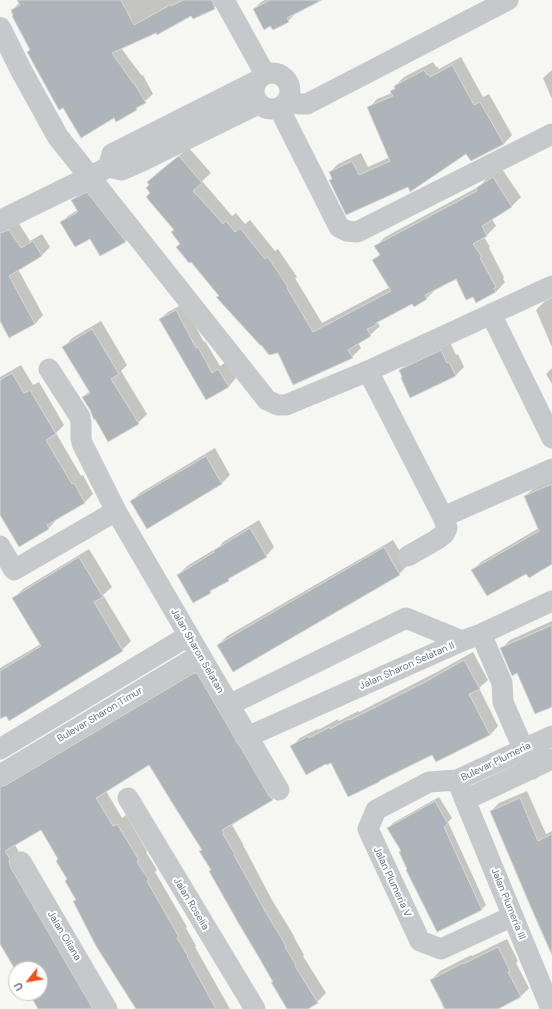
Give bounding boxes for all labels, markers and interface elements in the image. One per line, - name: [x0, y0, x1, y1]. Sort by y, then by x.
- street label: Jalan Sharon Selatan: [168, 607, 226, 695]
- street label: Jalan Sharon Selatan II: [358, 640, 456, 692]
- street label: Bulevar Sharon Timur: [55, 685, 145, 745]
- street label: Bulevar Plumeria: [459, 740, 533, 784]
- street label: Jalan Plumeria V: [371, 845, 413, 919]
- street label: Jalan Plumeria III: [488, 866, 528, 942]
- street label: Jalan Roselia: [171, 876, 211, 932]
- street label: Jalan Oliana: [45, 909, 83, 963]
- north arrow: [8, 961, 48, 1001]
- text: U: [11, 980, 27, 994]

